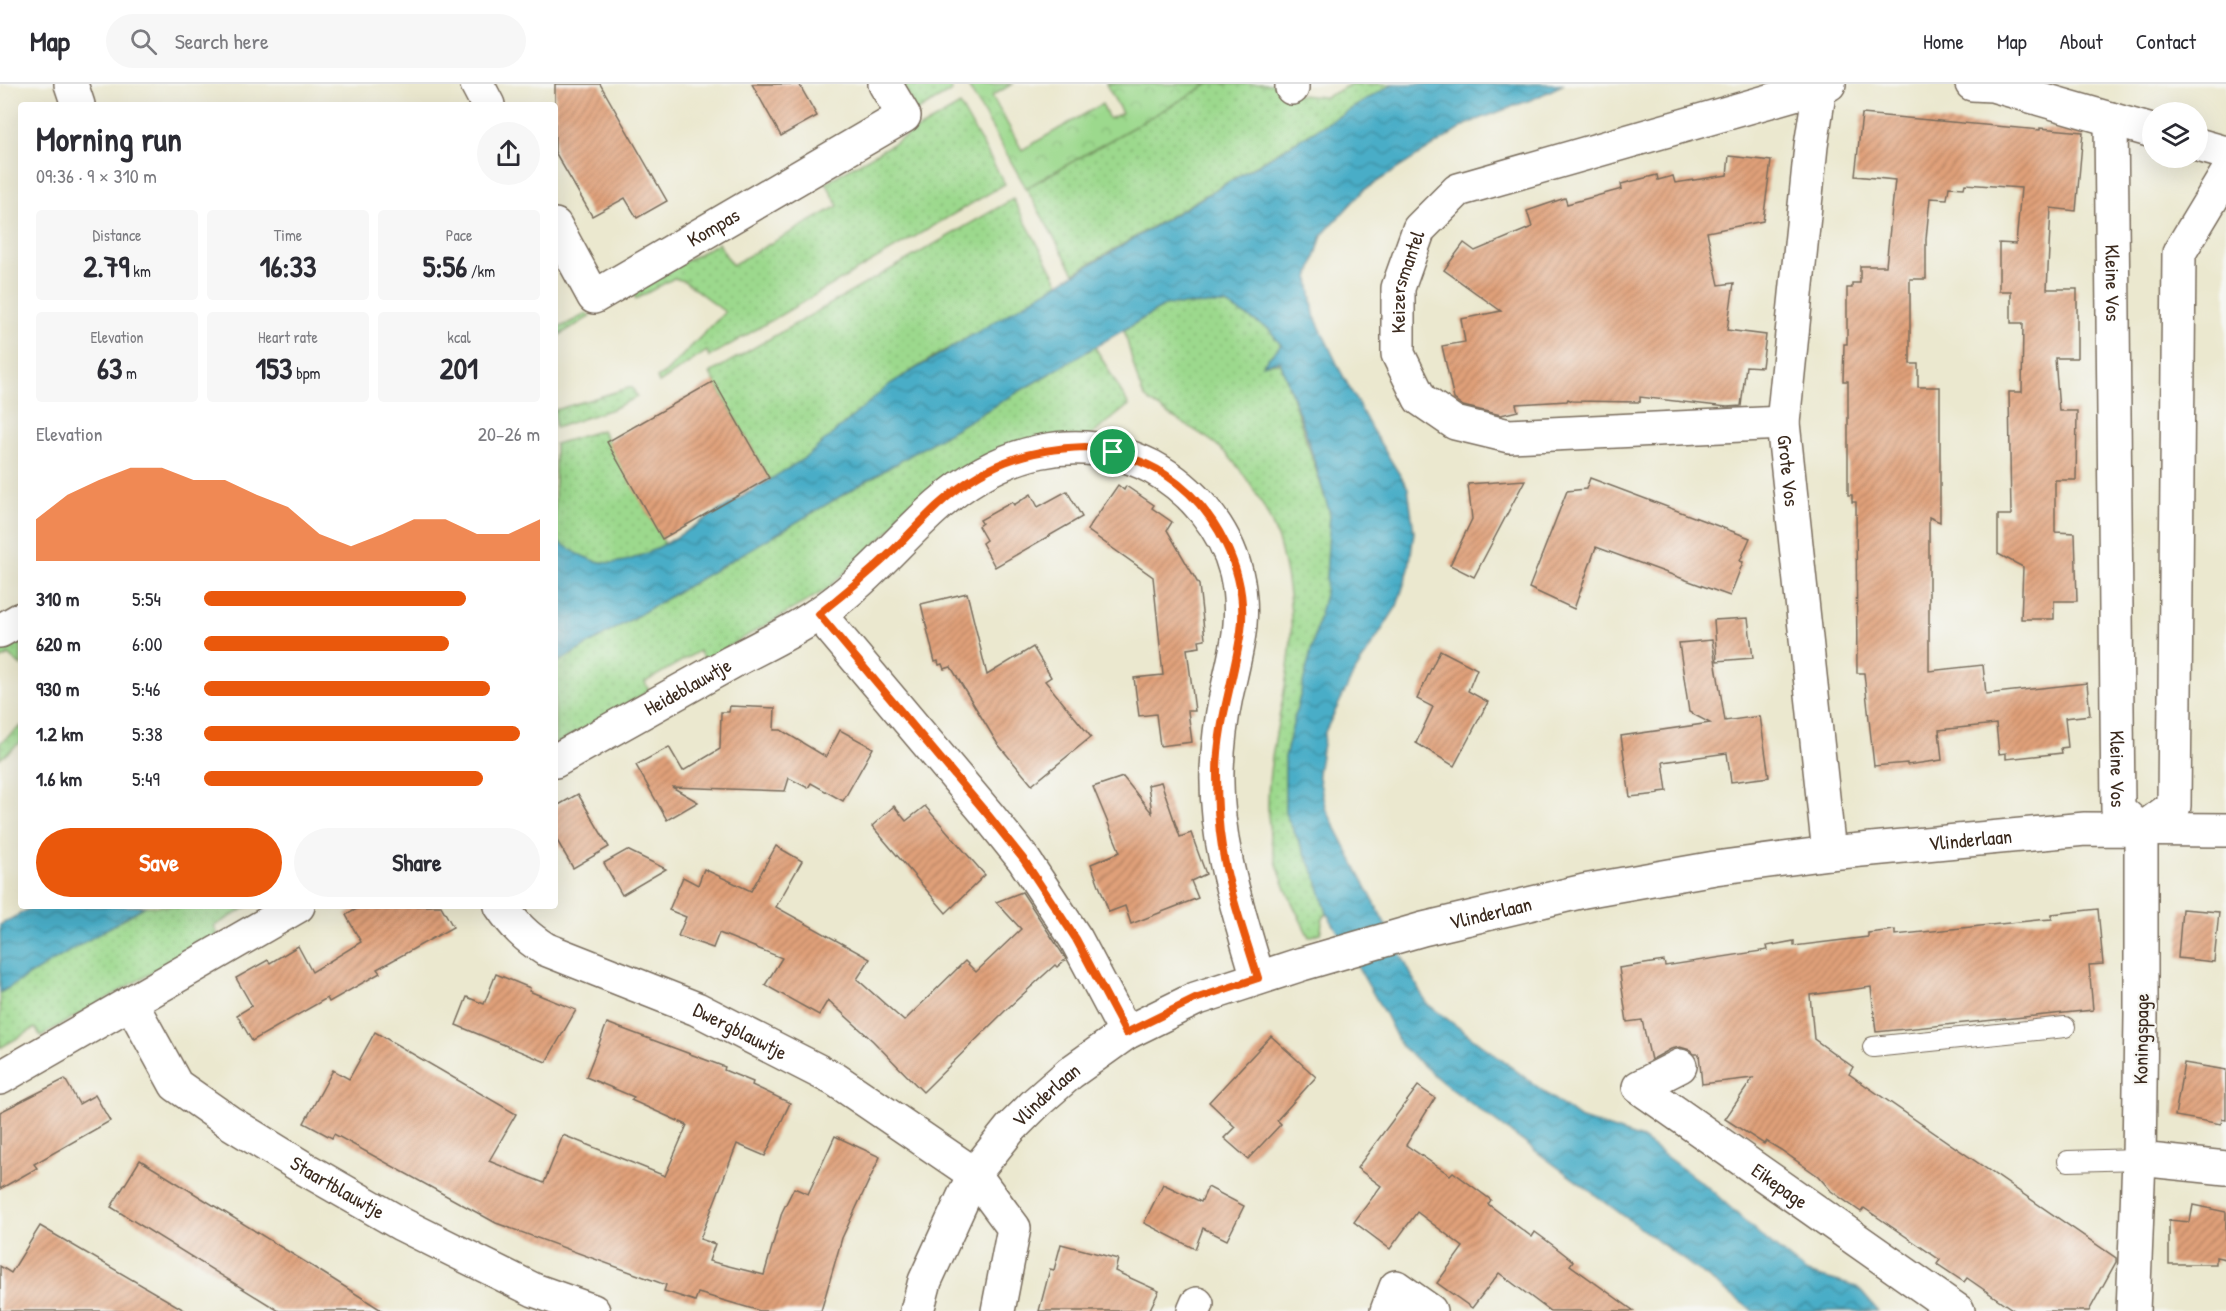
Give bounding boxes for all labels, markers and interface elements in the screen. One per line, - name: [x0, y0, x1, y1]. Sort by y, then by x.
- search box: [106, 14, 526, 68]
- text: Map: [30, 22, 70, 60]
- icon: search: [127, 25, 160, 58]
- text: Search here: [175, 26, 269, 56]
- text: Home: [1923, 27, 1964, 56]
- text: Map: [1997, 27, 2027, 56]
- text: About: [2060, 27, 2103, 56]
- text: Contact: [2136, 27, 2196, 56]
- map controls: [2142, 102, 2208, 168]
- button: layers: [2142, 102, 2208, 168]
- text: Morning run: [36, 117, 182, 161]
- button: share: [477, 122, 540, 185]
- text: 09:36 · 9 × 310 m: [36, 162, 157, 189]
- street label: Kompas: [682, 201, 744, 253]
- text: Distance: [93, 224, 141, 246]
- text: Time: [274, 224, 302, 246]
- text: Pace: [446, 224, 472, 246]
- street label: Keizersmantel: [1384, 226, 1431, 333]
- street label: Kleine Vos: [2099, 244, 2127, 322]
- text: 2.79: [83, 246, 130, 286]
- text: 16:33: [260, 246, 316, 286]
- text: 5:56: [423, 246, 467, 286]
- text: km: [130, 260, 151, 282]
- text: /km: [467, 260, 495, 282]
- text: Elevation: [90, 326, 144, 348]
- text: Heart rate: [258, 326, 318, 348]
- text: kcal: [447, 326, 471, 348]
- text: 63: [97, 348, 122, 388]
- text: 153: [255, 348, 293, 388]
- text: 201: [440, 348, 478, 388]
- text: m: [122, 362, 137, 384]
- text: bpm: [293, 362, 321, 384]
- text: Elevation: [36, 420, 102, 447]
- text: 20–26 m: [478, 420, 540, 447]
- pin: [1087, 426, 1138, 477]
- street label: Grote Vos: [1771, 433, 1806, 508]
- icon: arrive: [1096, 435, 1129, 468]
- text: 310 m: [36, 585, 79, 612]
- text: 5:54: [132, 585, 161, 612]
- text: 620 m: [36, 630, 81, 657]
- text: 6:00: [132, 630, 163, 657]
- street label: Heideblauwtje: [639, 651, 736, 722]
- text: 930 m: [36, 675, 79, 702]
- text: 5:46: [132, 675, 161, 702]
- text: 1.2 km: [36, 720, 83, 747]
- text: 5:38: [132, 720, 163, 747]
- street label: Kleine Vos: [2104, 730, 2132, 808]
- text: 1.6 km: [36, 765, 82, 792]
- text: 5:49: [132, 765, 160, 792]
- street label: Vlinderlaan: [1927, 822, 2013, 857]
- button: Save: [36, 828, 282, 897]
- button: Share: [294, 828, 540, 897]
- street label: Vlinderlaan: [1446, 890, 1534, 935]
- street label: Koningspage: [2126, 993, 2155, 1085]
- street label: Dwergblauwtje: [689, 996, 792, 1066]
- street label: Vlinderlaan: [1006, 1056, 1085, 1133]
- street label: Staartblauwtje: [286, 1149, 390, 1225]
- street label: Eikepage: [1747, 1156, 1814, 1215]

